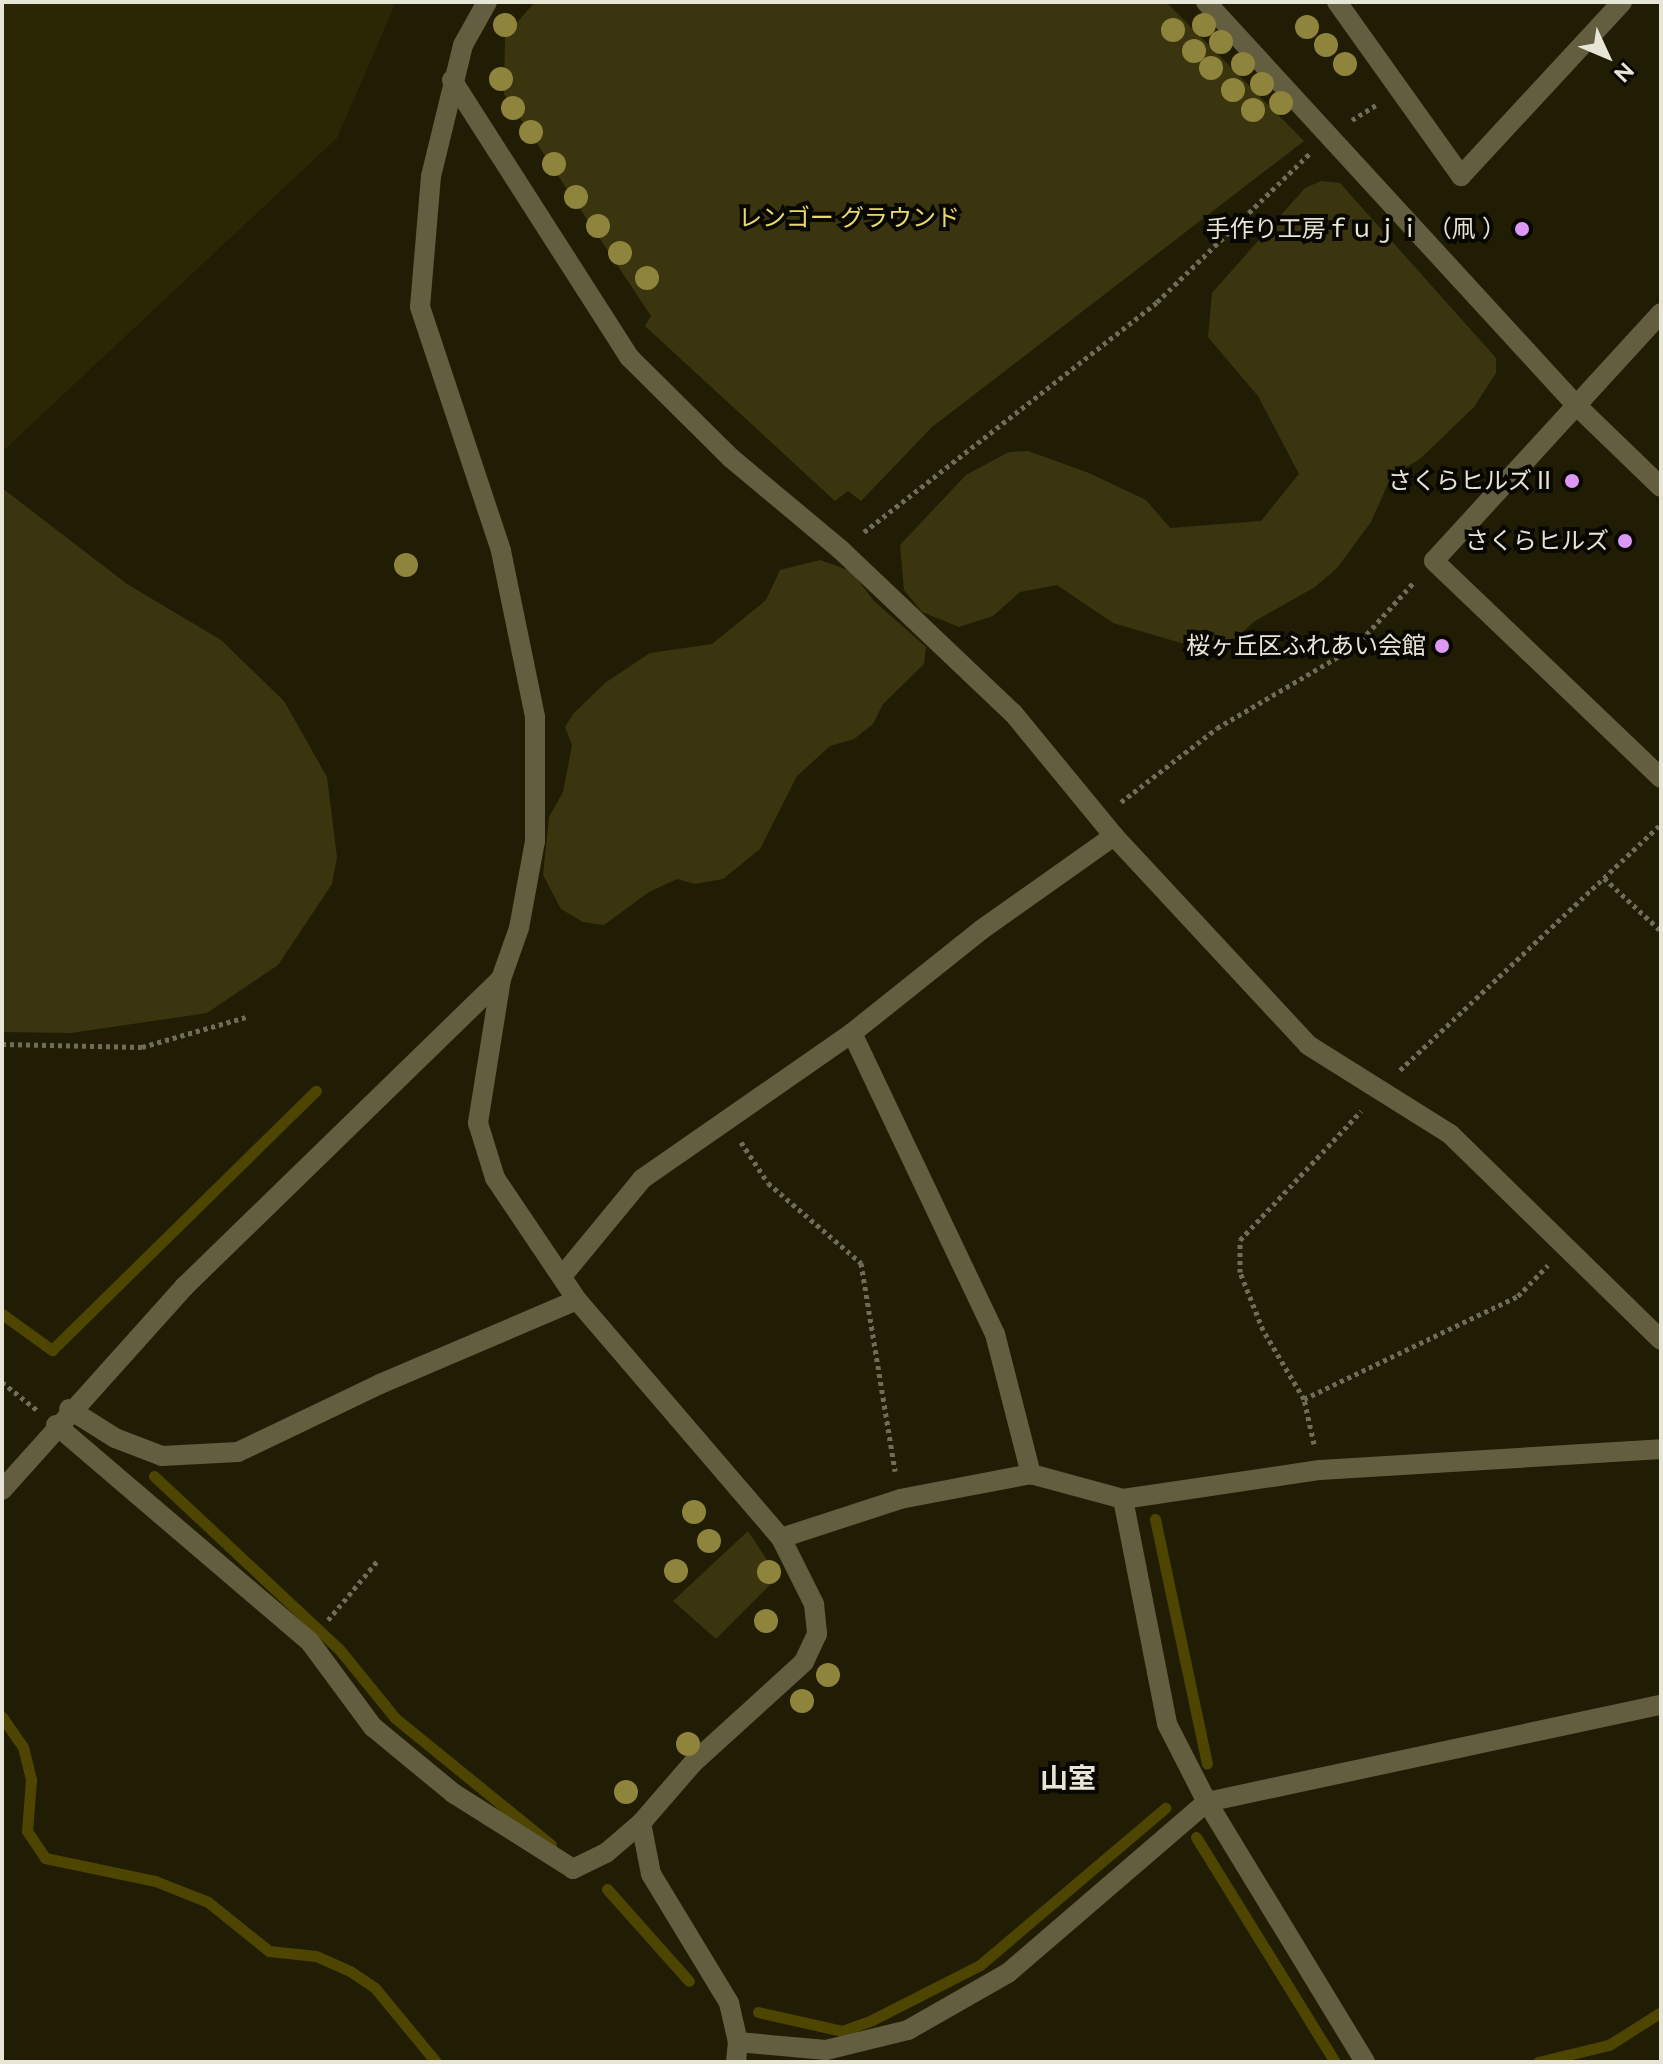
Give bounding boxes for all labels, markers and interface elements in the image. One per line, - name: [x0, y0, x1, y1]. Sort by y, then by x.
- north arrow: [1567, 16, 1647, 96]
- text: N: [1609, 58, 1639, 88]
- park label: レンゴー グラウンド: [738, 204, 960, 232]
- place label: 手作り工房ｆｕｊｉ （凧 ）: [1206, 215, 1506, 243]
- marker: 手作り工房ｆｕｊｉ （凧 ）: [1513, 220, 1531, 238]
- place label: さくらヒルズⅡ: [1388, 467, 1556, 495]
- marker: さくらヒルズⅡ: [1563, 472, 1581, 490]
- place label: さくらヒルズ: [1465, 527, 1609, 555]
- marker: さくらヒルズ: [1616, 532, 1634, 550]
- place label: 桜ヶ丘区ふれあい会館: [1186, 632, 1426, 660]
- marker: 桜ヶ丘区ふれあい会館: [1433, 637, 1451, 655]
- district label: 山室: [1040, 1762, 1096, 1796]

